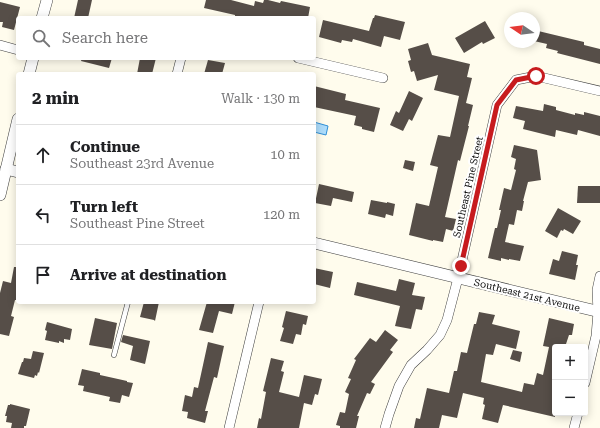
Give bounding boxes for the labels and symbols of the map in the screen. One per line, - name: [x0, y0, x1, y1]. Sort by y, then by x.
- north arrow: [504, 12, 540, 48]
- route start: [527, 67, 545, 85]
- street label: Southeast Pine Street: [451, 135, 485, 239]
- route end: [452, 257, 470, 275]
- street label: Southeast 21st Avenue: [473, 276, 582, 314]

